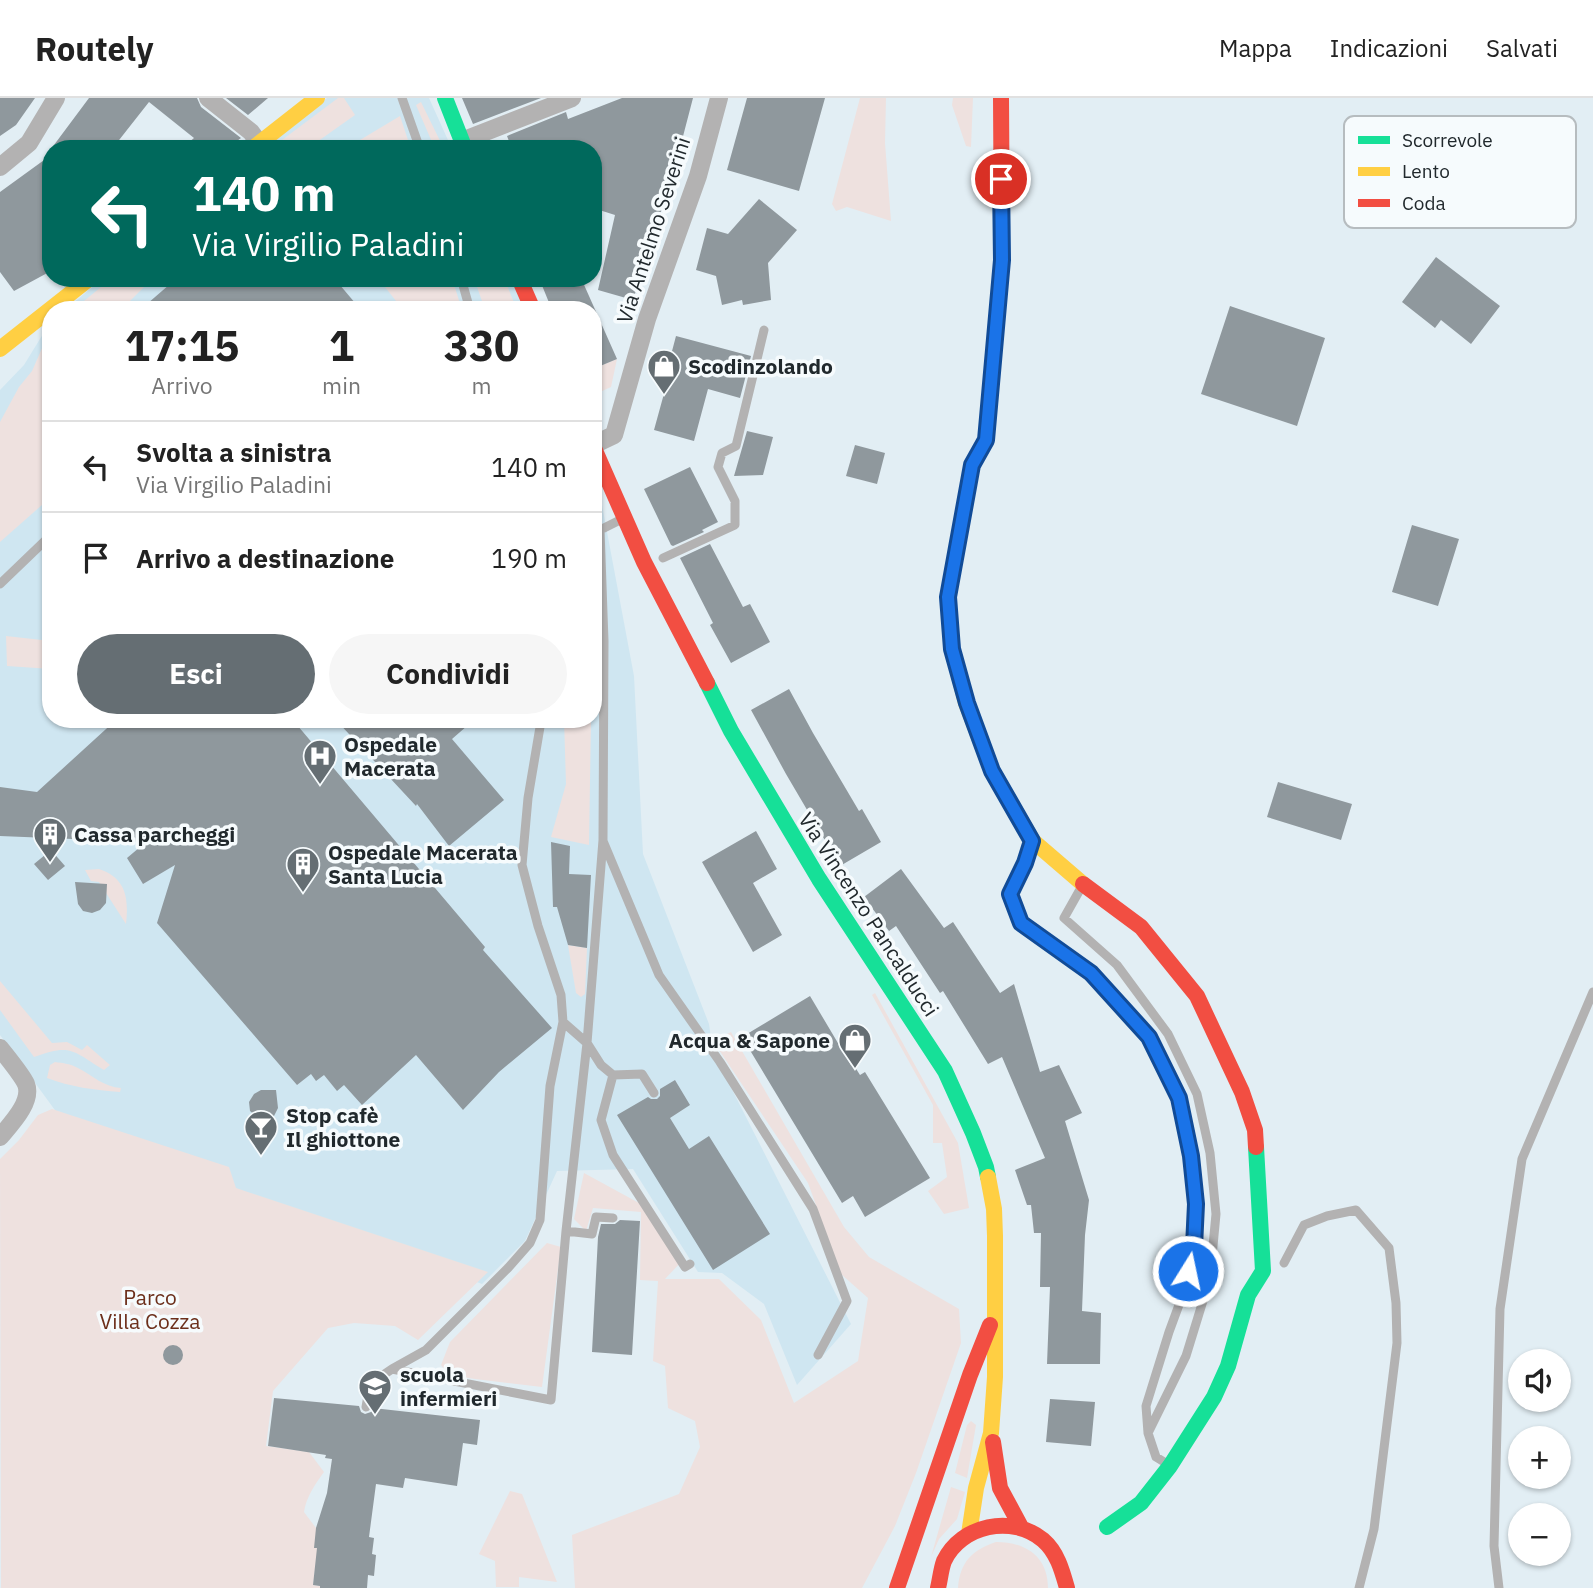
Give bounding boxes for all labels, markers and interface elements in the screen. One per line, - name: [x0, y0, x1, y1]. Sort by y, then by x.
- text: Routely: [35, 27, 154, 70]
- text: Mappa: [1219, 32, 1292, 64]
- text: Indicazioni: [1330, 32, 1448, 64]
- text: Salvati: [1486, 32, 1558, 64]
- legend: [1344, 116, 1576, 228]
- text: Scorrevole: [1402, 128, 1493, 152]
- street label: Via Antelmo Severini: [610, 133, 696, 327]
- pin: [971, 149, 1031, 209]
- text: Lento: [1402, 159, 1450, 183]
- icon: arrive: [982, 160, 1020, 198]
- text: 140 m: [192, 161, 336, 224]
- icon: left: [77, 168, 168, 259]
- text: Coda: [1402, 191, 1446, 215]
- text: Via Virgilio Paladini: [192, 223, 464, 265]
- text: 17:15: [125, 318, 239, 373]
- text: 1: [329, 318, 354, 373]
- text: 330: [444, 318, 519, 373]
- shop icon: Scodinzolando: [645, 347, 683, 396]
- place label: Scodinzolando: [688, 352, 833, 380]
- text: Arrivo: [151, 370, 213, 400]
- text: min: [322, 370, 361, 400]
- text: m: [471, 370, 492, 400]
- text: Svolta a sinistra: [136, 435, 332, 469]
- icon: left: [77, 448, 115, 486]
- text: 140 m: [491, 450, 567, 484]
- text: Via Virgilio Paladini: [136, 469, 332, 499]
- icon: arrive: [77, 539, 115, 577]
- text: Arrivo a destinazione: [136, 541, 394, 575]
- text: 190 m: [491, 541, 567, 575]
- button: Esci: [77, 634, 315, 714]
- button: Condividi: [329, 634, 567, 714]
- place label: Ospedale Macerata: [344, 730, 437, 782]
- hospital icon: Ospedale Macerata: [301, 737, 339, 786]
- street label: Via Vincenzo Pancalducci: [792, 807, 946, 1021]
- building icon: Cassa parcheggi: [31, 815, 69, 864]
- place label: Cassa parcheggi: [74, 820, 235, 848]
- place label: Ospedale Macerata Santa Lucia: [328, 838, 518, 890]
- building icon: Ospedale Macerata Santa Lucia: [284, 845, 322, 894]
- shop icon: Acqua & Sapone: [836, 1021, 874, 1070]
- place label: Acqua & Sapone: [669, 1026, 830, 1054]
- place label: Stop cafè Il ghiottone: [286, 1101, 400, 1153]
- bar icon: Stop cafè Il ghiottone: [242, 1108, 280, 1157]
- position arrow: [1151, 1234, 1225, 1308]
- park label: Parco Villa Cozza: [100, 1283, 200, 1335]
- map controls: [1508, 1349, 1571, 1566]
- button: sound: [1508, 1349, 1571, 1412]
- place label: scuola infermieri: [400, 1360, 497, 1412]
- school or university icon: scuola infermieri: [356, 1367, 394, 1416]
- button: +: [1508, 1426, 1571, 1489]
- button: −: [1508, 1503, 1571, 1566]

